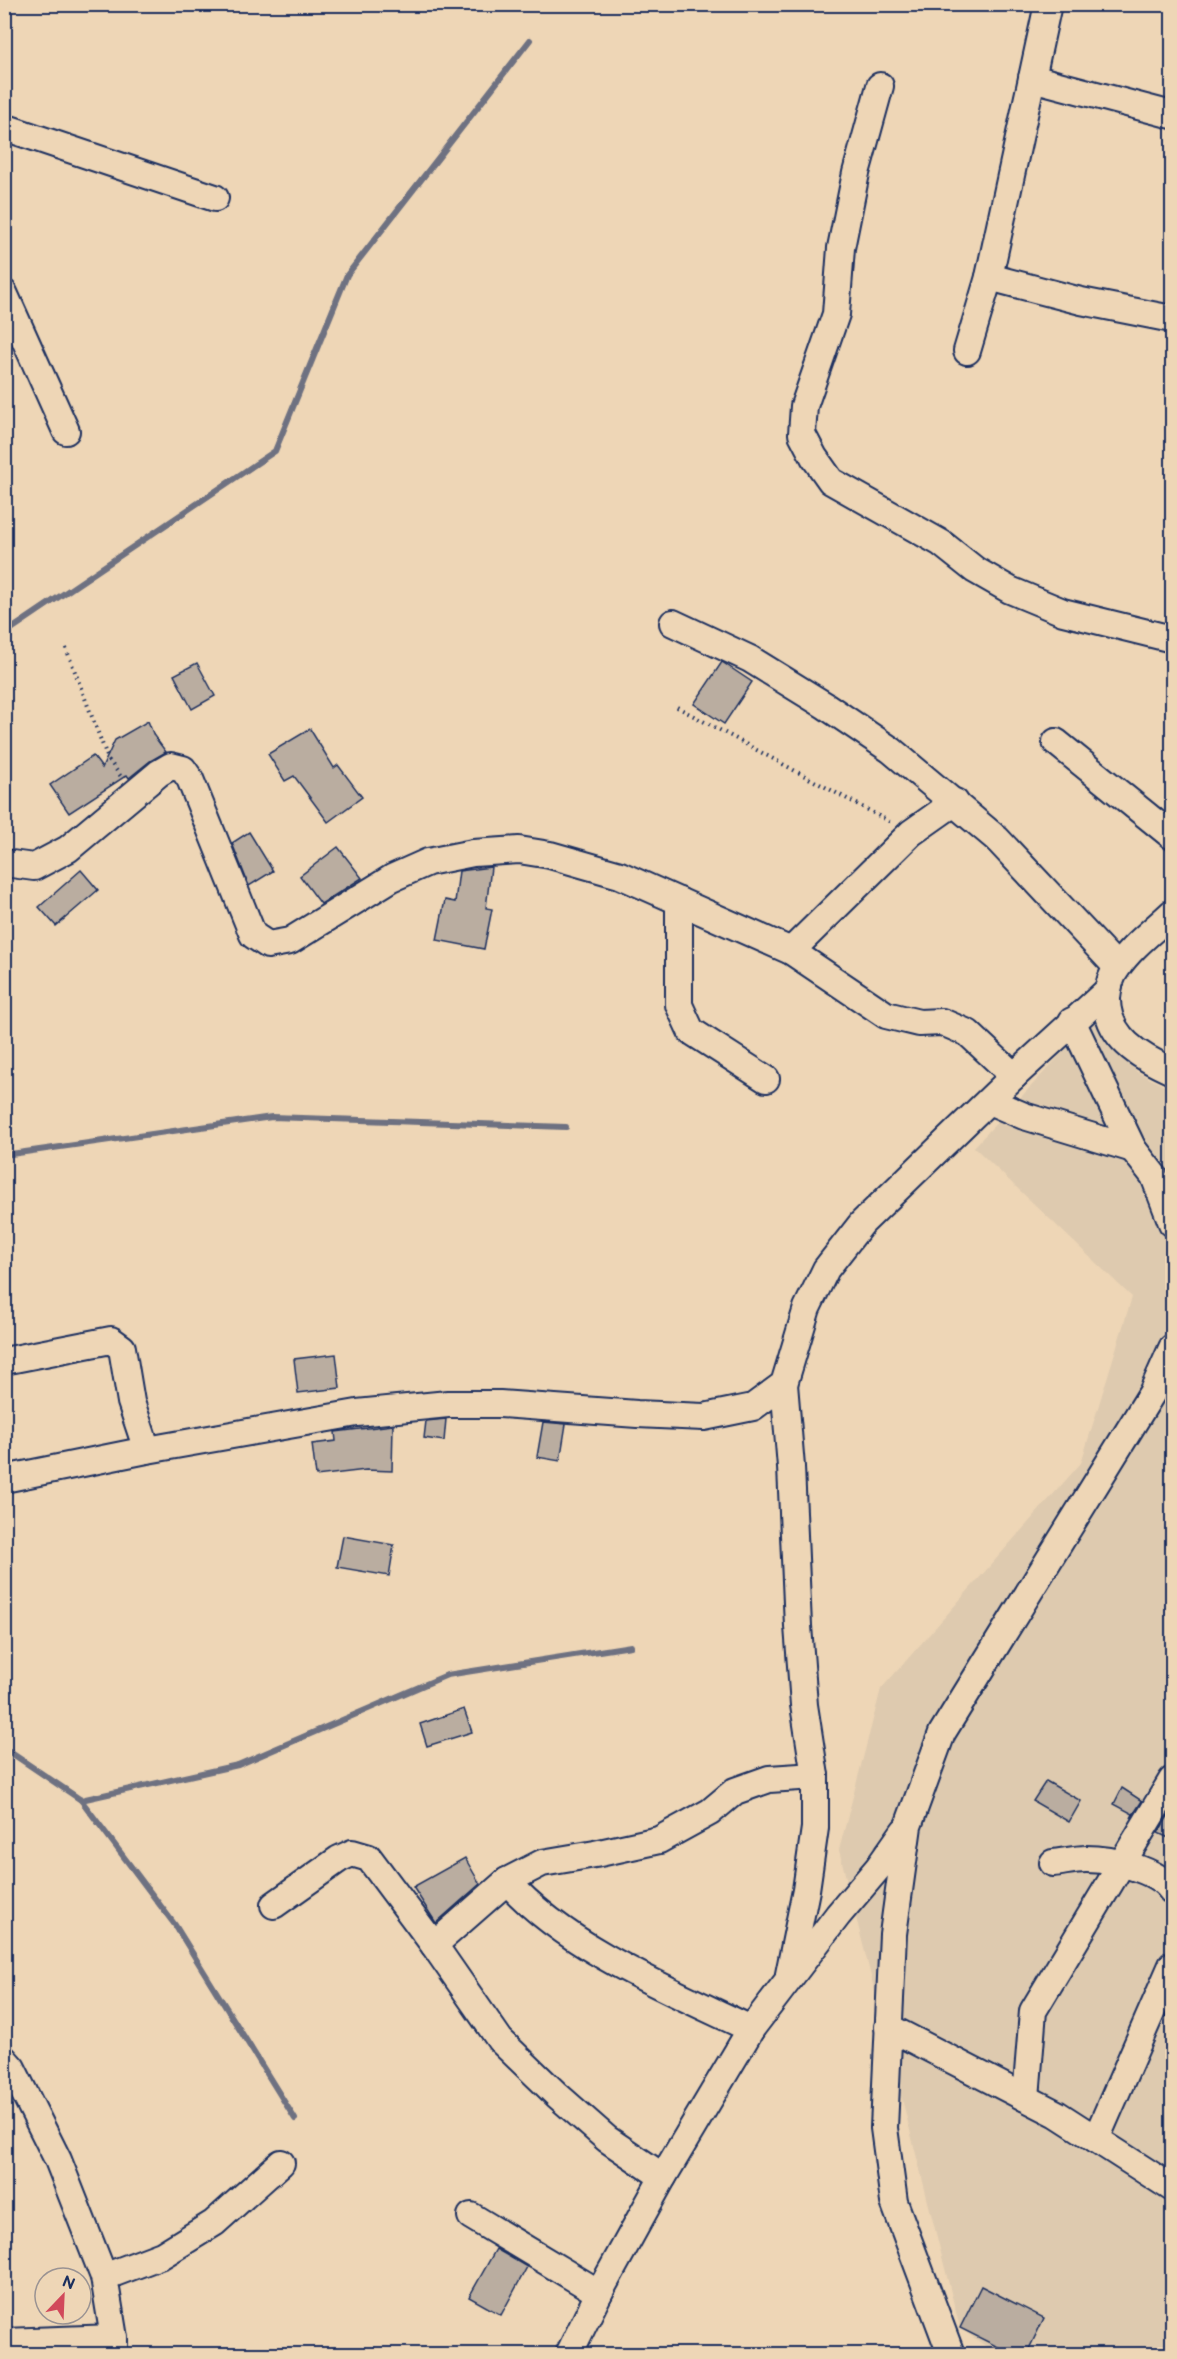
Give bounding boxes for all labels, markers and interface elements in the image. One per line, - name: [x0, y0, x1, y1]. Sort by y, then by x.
- north arrow: [33, 2266, 93, 2326]
- text: N: [59, 2272, 78, 2295]

